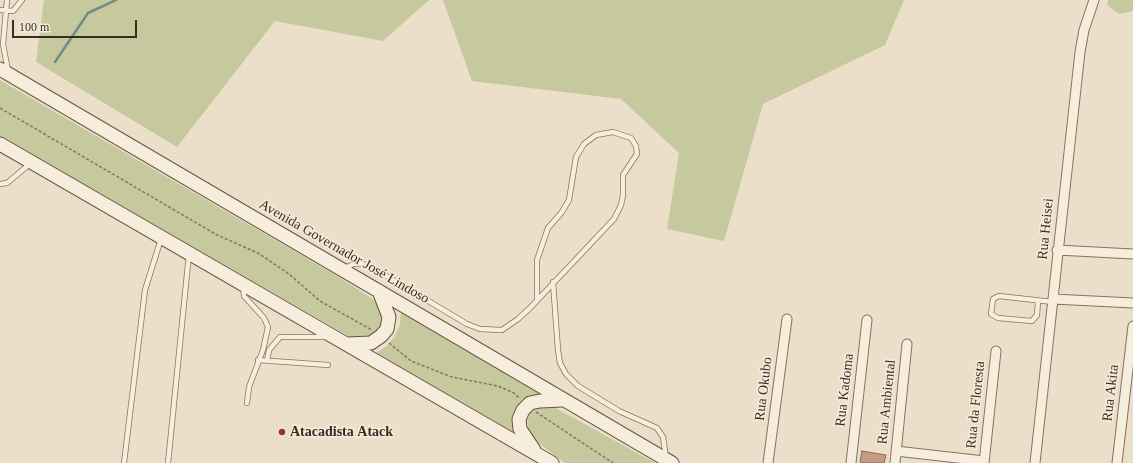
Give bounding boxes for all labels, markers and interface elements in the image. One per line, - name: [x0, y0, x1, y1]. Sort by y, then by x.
- scale bar: [14, 12, 139, 38]
- text: 100 m: [19, 20, 49, 34]
- street label: Avenida Governador José Lindoso: [256, 196, 432, 308]
- street label: Rua Heisei: [1034, 197, 1058, 261]
- street label: Rua Kadoma: [832, 353, 858, 427]
- street label: Rua Okubo: [752, 356, 776, 422]
- street label: Rua Ambiental: [874, 359, 900, 445]
- street label: Rua da Floresta: [963, 360, 989, 450]
- street label: Rua Akita: [1099, 364, 1123, 422]
- place label: Atacadista Atack: [290, 424, 393, 440]
- marker: Atacadista Atack: [277, 427, 287, 437]

